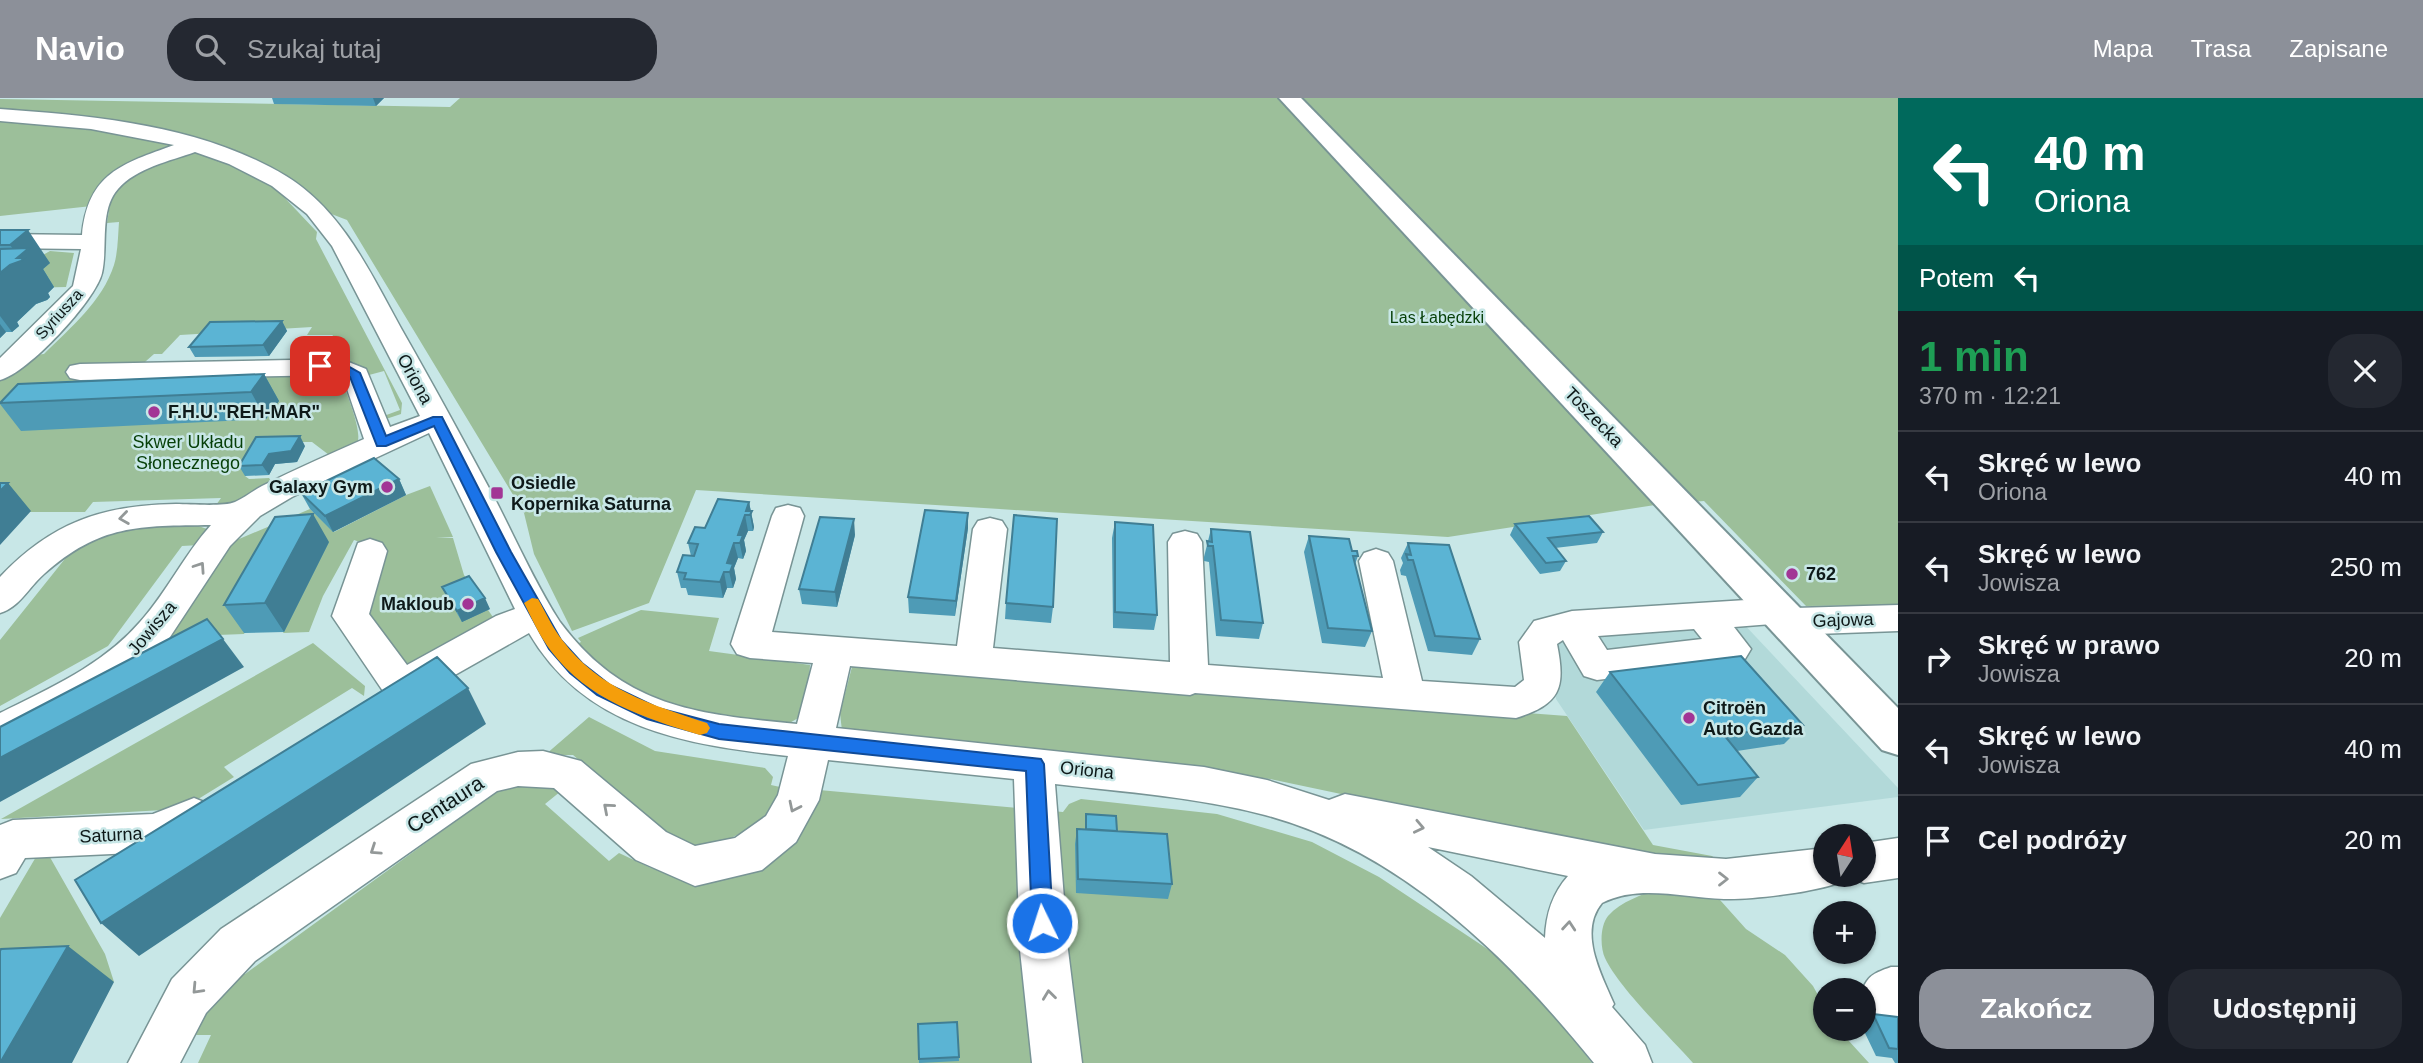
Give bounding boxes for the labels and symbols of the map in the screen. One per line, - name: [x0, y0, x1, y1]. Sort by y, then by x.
- street label: Syriusza: [32, 285, 86, 342]
- park label: Las Łabędzki: [1390, 309, 1484, 326]
- pin: [290, 336, 350, 396]
- street label: Oriona: [393, 351, 437, 408]
- street label: Toszecka: [1561, 383, 1628, 452]
- place label: F.H.U."REH-MAR": [168, 402, 320, 422]
- marker: F.H.U."REH-MAR": [146, 404, 162, 420]
- park label: Skwer Układu Słonecznego: [132, 432, 244, 473]
- place label: Osiedle Kopernika Saturna: [511, 473, 672, 514]
- place label: Galaxy Gym: [269, 477, 373, 497]
- marker: Galaxy Gym: [379, 479, 395, 495]
- marker: Osiedle Kopernika Saturna: [489, 485, 505, 501]
- one-way arrow: [118, 510, 129, 525]
- one-way arrow: [192, 562, 204, 575]
- place label: 762: [1806, 564, 1836, 584]
- marker: 762: [1784, 566, 1800, 582]
- place label: Makloub: [381, 594, 454, 614]
- street label: Jowisza: [124, 596, 181, 659]
- marker: Makloub: [460, 596, 476, 612]
- street label: Gajowa: [1812, 609, 1875, 631]
- place label: Citroën Auto Gazda: [1703, 698, 1804, 739]
- marker: Citroën Auto Gazda: [1681, 710, 1697, 726]
- street label: Oriona: [1059, 757, 1116, 783]
- street label: Centaura: [403, 771, 488, 837]
- one-way arrow: [788, 800, 802, 812]
- one-way arrow: [603, 804, 616, 816]
- one-way arrow: [1413, 819, 1425, 834]
- street label: Saturna: [79, 823, 144, 847]
- north arrow: [1813, 824, 1876, 887]
- one-way arrow: [370, 841, 383, 854]
- one-way arrow: [1719, 871, 1729, 887]
- position arrow: [1005, 886, 1079, 960]
- one-way arrow: [1561, 920, 1576, 931]
- one-way arrow: [192, 981, 205, 994]
- one-way arrow: [1042, 989, 1057, 1001]

